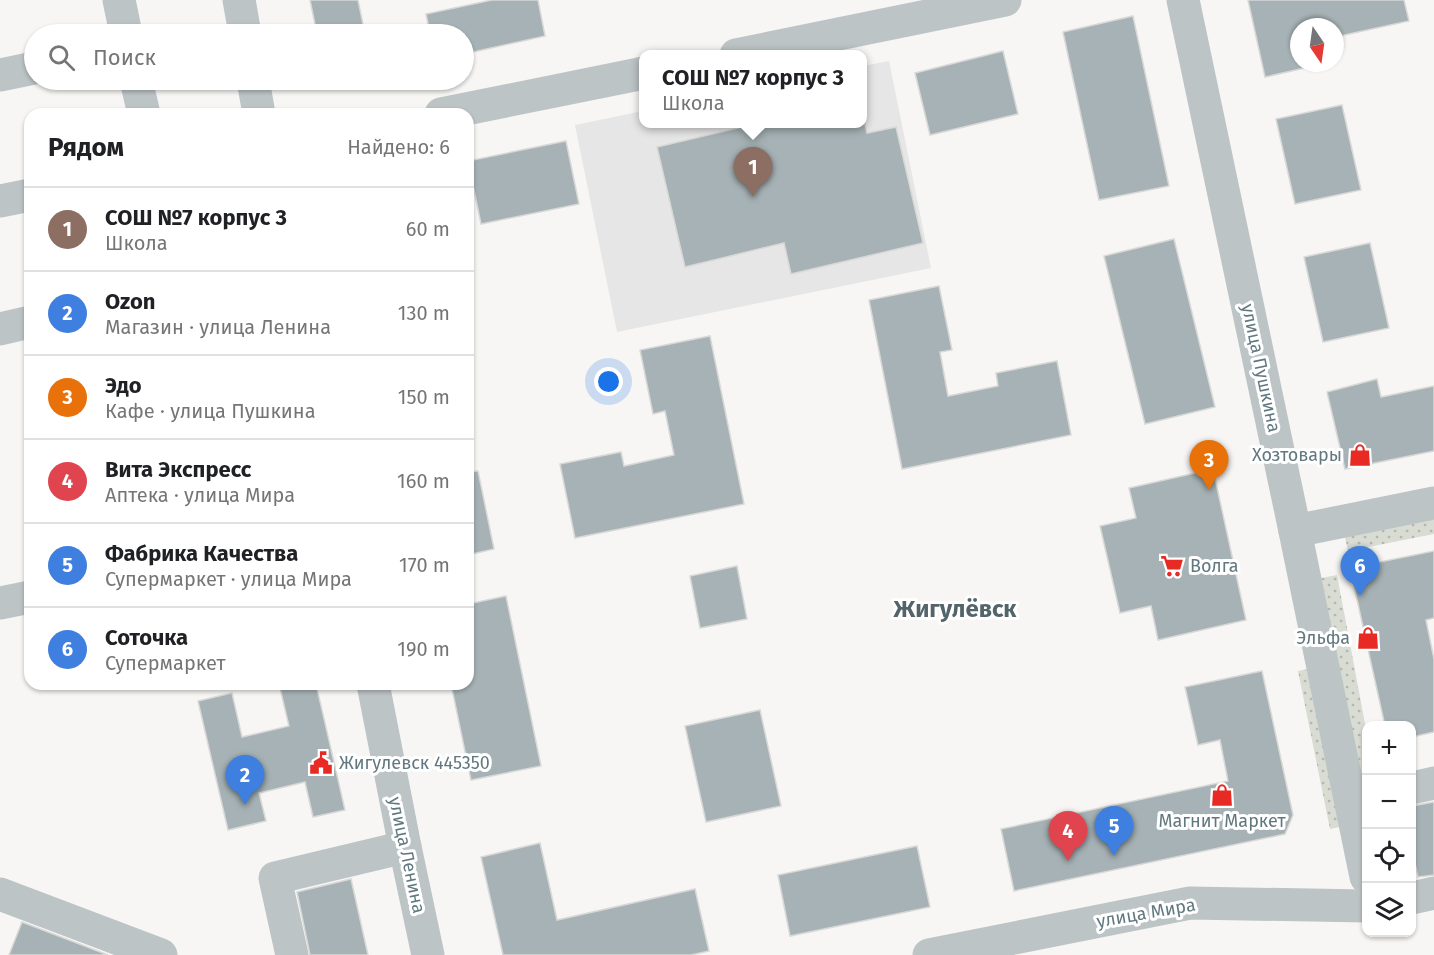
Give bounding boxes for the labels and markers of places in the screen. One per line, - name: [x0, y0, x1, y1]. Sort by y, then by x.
- pin: 1: [734, 148, 772, 197]
- pin: 3: [1190, 440, 1228, 490]
- shop icon: Хозтовары: [1347, 442, 1373, 468]
- place label: Хозтовары: [1252, 444, 1342, 466]
- pin: 6: [1340, 546, 1380, 596]
- supermarket icon: Волга: [1159, 553, 1185, 579]
- place label: Волга: [1190, 555, 1238, 577]
- shop icon: Эльфа: [1355, 625, 1381, 651]
- place label: Эльфа: [1297, 627, 1350, 649]
- public building icon: Жигулевск 445350: [308, 750, 334, 776]
- place label: Жигулевск 445350: [339, 752, 490, 774]
- pin: 2: [226, 756, 264, 805]
- shop icon: Магнит Маркет: [1209, 782, 1235, 808]
- pin: 5: [1094, 806, 1134, 856]
- place label: Магнит Маркет: [1158, 810, 1286, 832]
- pin: 4: [1048, 812, 1088, 861]

